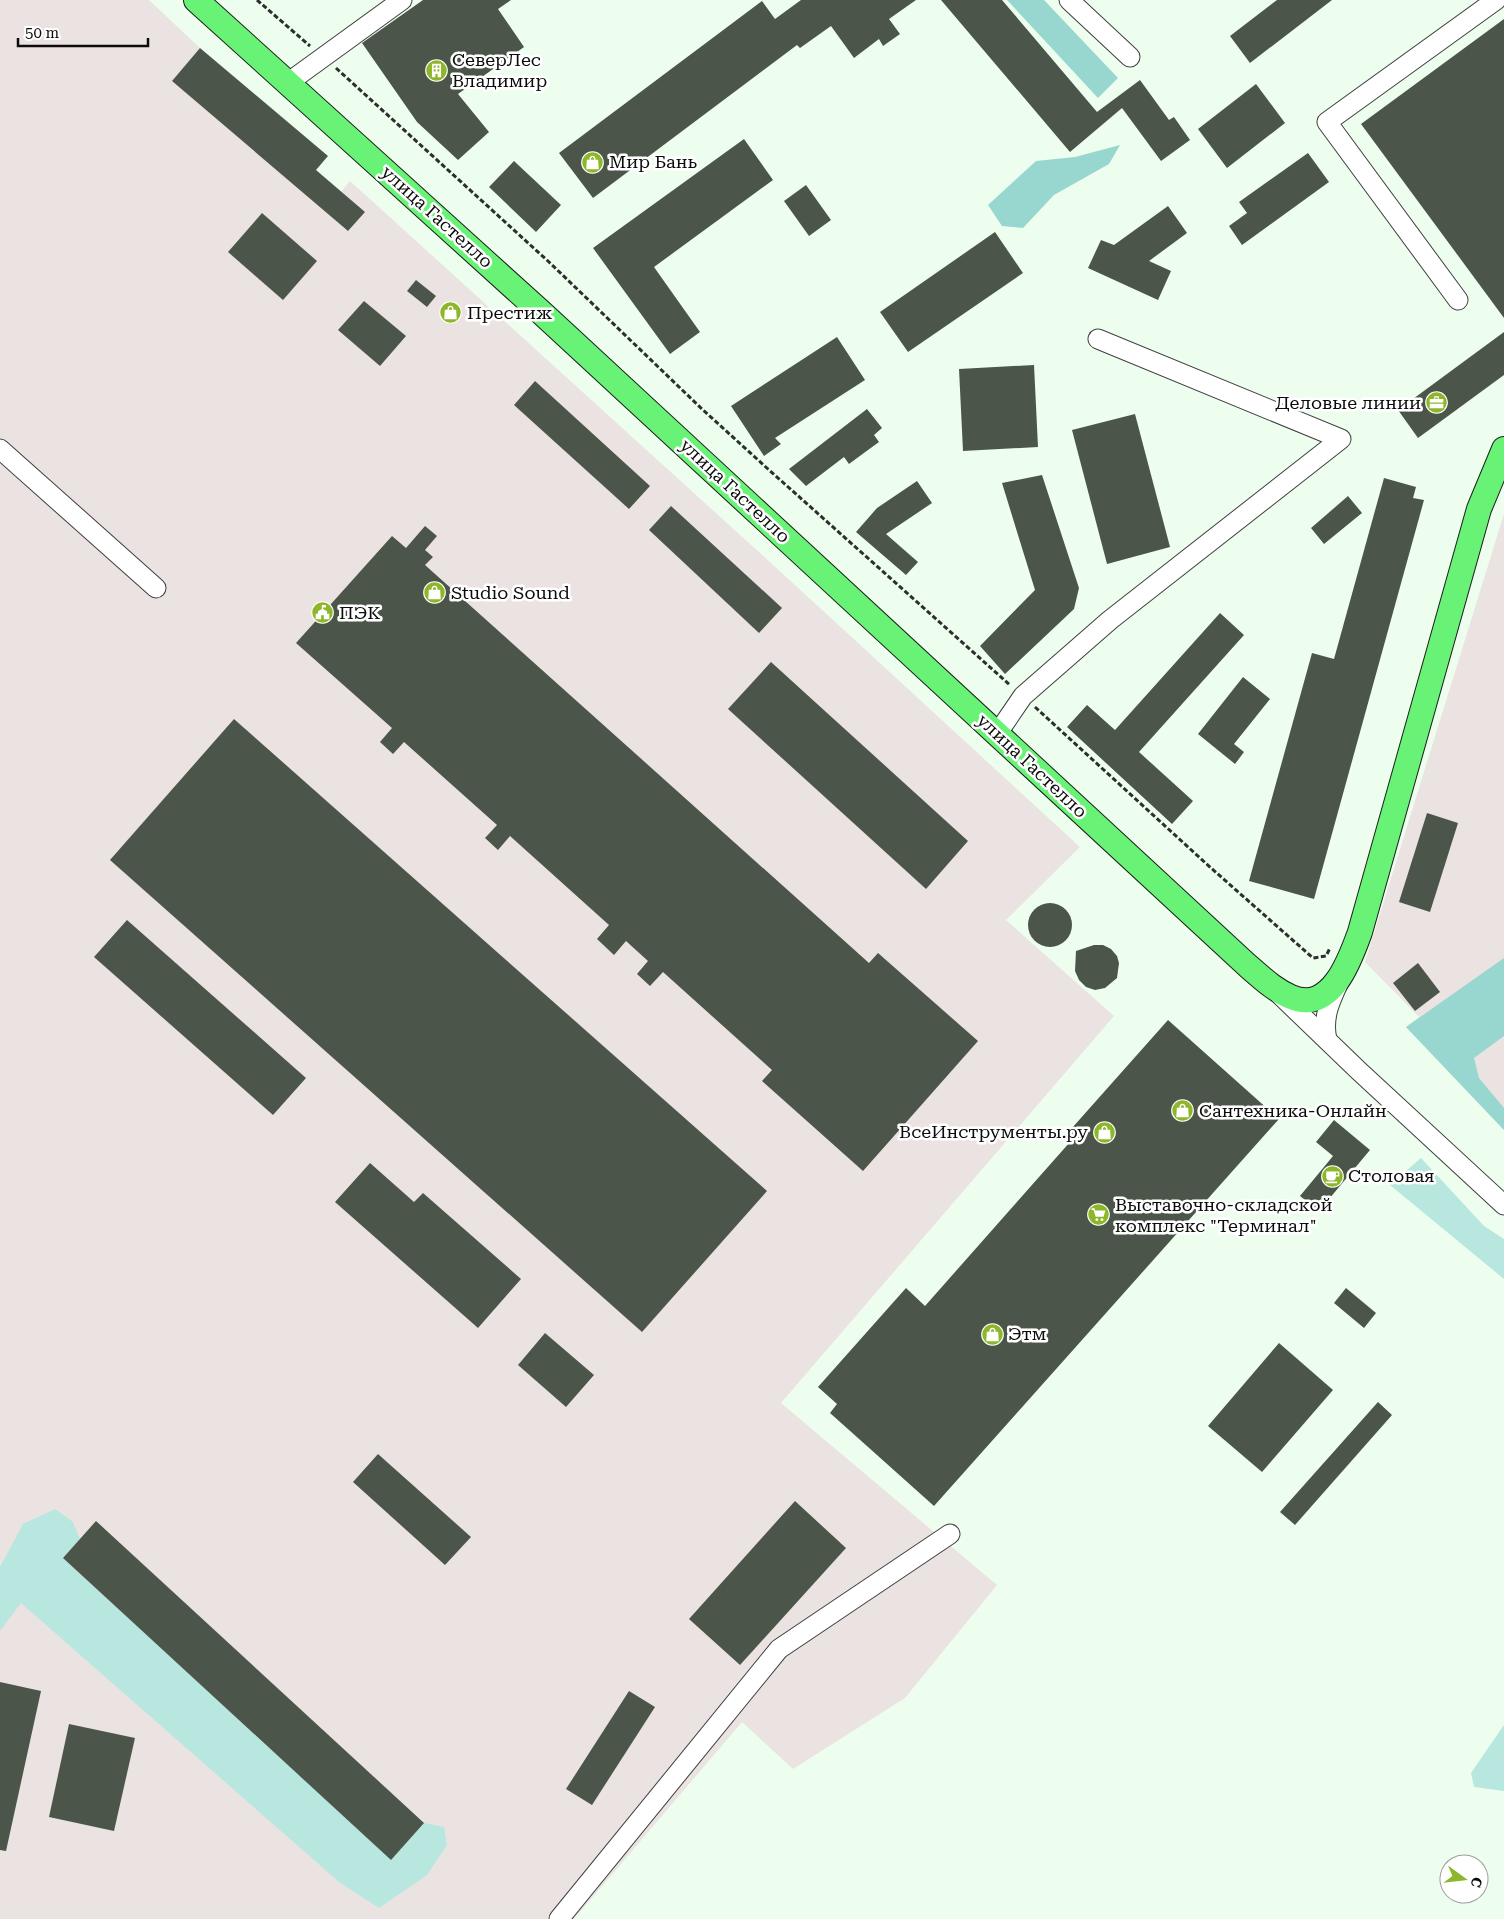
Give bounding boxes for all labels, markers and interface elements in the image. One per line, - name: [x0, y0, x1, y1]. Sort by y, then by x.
- scale bar: [18, 15, 148, 47]
- text: 50 m: [25, 24, 60, 42]
- place label: СеверЛес Владимир: [452, 49, 547, 91]
- building icon: СеверЛес Владимир: [424, 58, 448, 82]
- shop icon: Мир Бань: [581, 150, 605, 174]
- place label: Мир Бань: [609, 151, 698, 172]
- street label: улица Гастелло: [377, 161, 497, 272]
- shop icon: Престиж: [439, 301, 463, 325]
- place label: Престиж: [467, 302, 553, 323]
- office icon: Деловые линии: [1425, 391, 1449, 415]
- place label: Деловые линии: [1275, 392, 1421, 413]
- street label: улица Гастелло: [676, 434, 795, 547]
- shop icon: Studio Sound: [423, 581, 447, 605]
- place label: Studio Sound: [451, 582, 570, 603]
- public building icon: ПЭК: [311, 601, 335, 625]
- place label: ПЭК: [339, 602, 380, 623]
- street label: улица Гастелло: [973, 709, 1092, 822]
- shop icon: Сантехника-Онлайн: [1171, 1099, 1195, 1123]
- place label: Сантехника-Онлайн: [1199, 1100, 1387, 1121]
- shop icon: ВсеИнструменты.ру: [1092, 1120, 1116, 1144]
- place label: ВсеИнструменты.ру: [899, 1121, 1088, 1142]
- cafe icon: Столовая: [1320, 1164, 1344, 1188]
- place label: Столовая: [1348, 1165, 1435, 1186]
- place label: Выставочно-складской комплекс "Терминал": [1115, 1194, 1333, 1236]
- supermarket icon: Выставочно-складской комплекс "Терминал": [1087, 1203, 1111, 1227]
- shop icon: Этм: [980, 1322, 1004, 1346]
- place label: Этм: [1008, 1323, 1046, 1344]
- north arrow: [1439, 1854, 1489, 1904]
- text: С: [1468, 1876, 1486, 1889]

